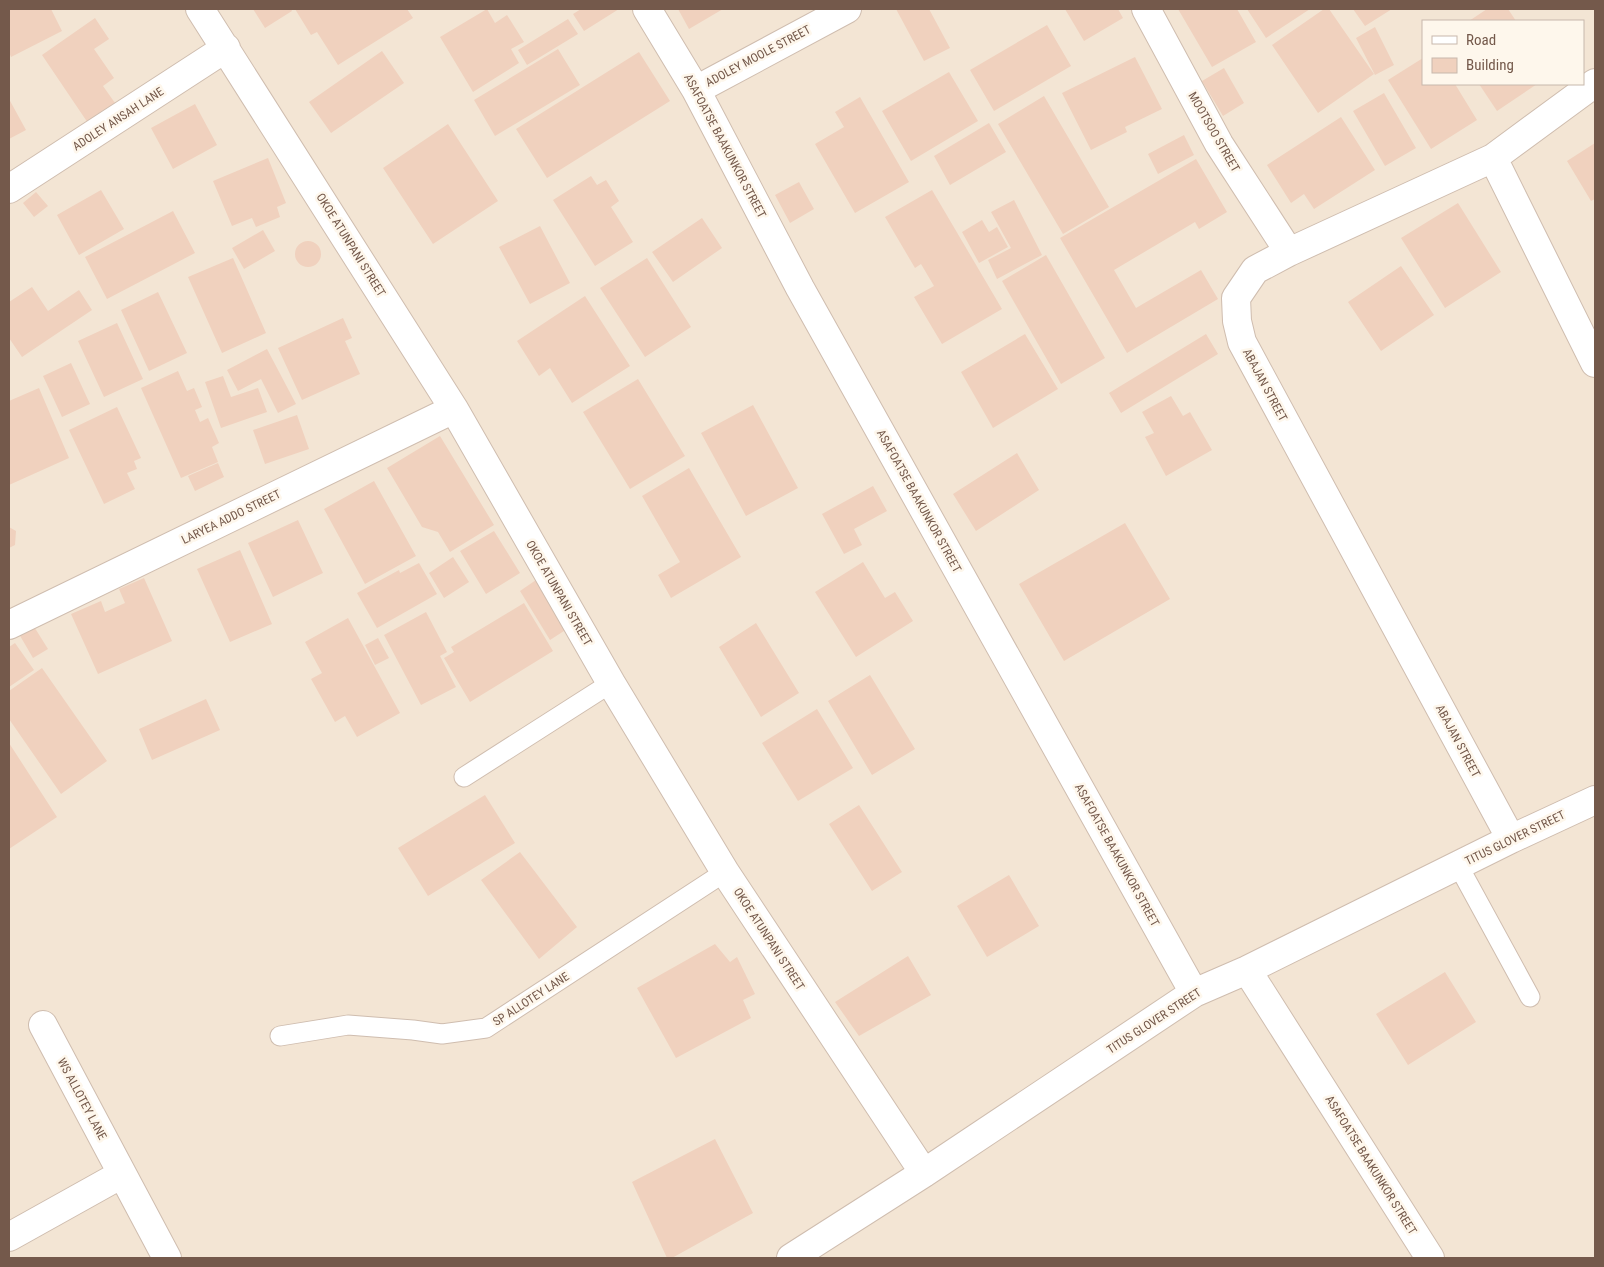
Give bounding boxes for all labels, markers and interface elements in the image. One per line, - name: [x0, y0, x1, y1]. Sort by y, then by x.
- legend: [1422, 20, 1584, 85]
- street label: ADOLEY MOOLE STREET: [703, 22, 813, 90]
- text: Road: [1466, 31, 1496, 49]
- text: Building: [1466, 56, 1514, 74]
- street label: ASAFOATSE BAAKUNKOR STREET: [681, 72, 769, 220]
- street label: ADOLEY ANSAH LANE: [70, 84, 166, 154]
- street label: MOOTSOO STREET: [1185, 90, 1243, 174]
- street label: OKOE ATUNPANI STREET: [313, 191, 389, 299]
- street label: ABAJAN STREET: [1240, 346, 1290, 424]
- street label: ASAFOATSE BAAKUNKOR STREET: [874, 427, 964, 575]
- street label: LARYEA ADDO STREET: [179, 487, 283, 547]
- street label: OKOE ATUNPANI STREET: [523, 538, 595, 648]
- street label: ABAJAN STREET: [1433, 702, 1483, 780]
- street label: ASAFOATSE BAAKUNKOR STREET: [1072, 781, 1162, 929]
- street label: TITUS GLOVER STREET: [1463, 808, 1567, 868]
- street label: OKOE ATUNPANI STREET: [731, 885, 807, 993]
- street label: SP ALLOTEY LANE: [490, 969, 572, 1029]
- street label: TITUS GLOVER STREET: [1104, 985, 1204, 1057]
- street label: WS ALLOTEY LANE: [55, 1056, 109, 1142]
- street label: ASAFOATSE BAAKUNKOR STREET: [1322, 1093, 1420, 1237]

